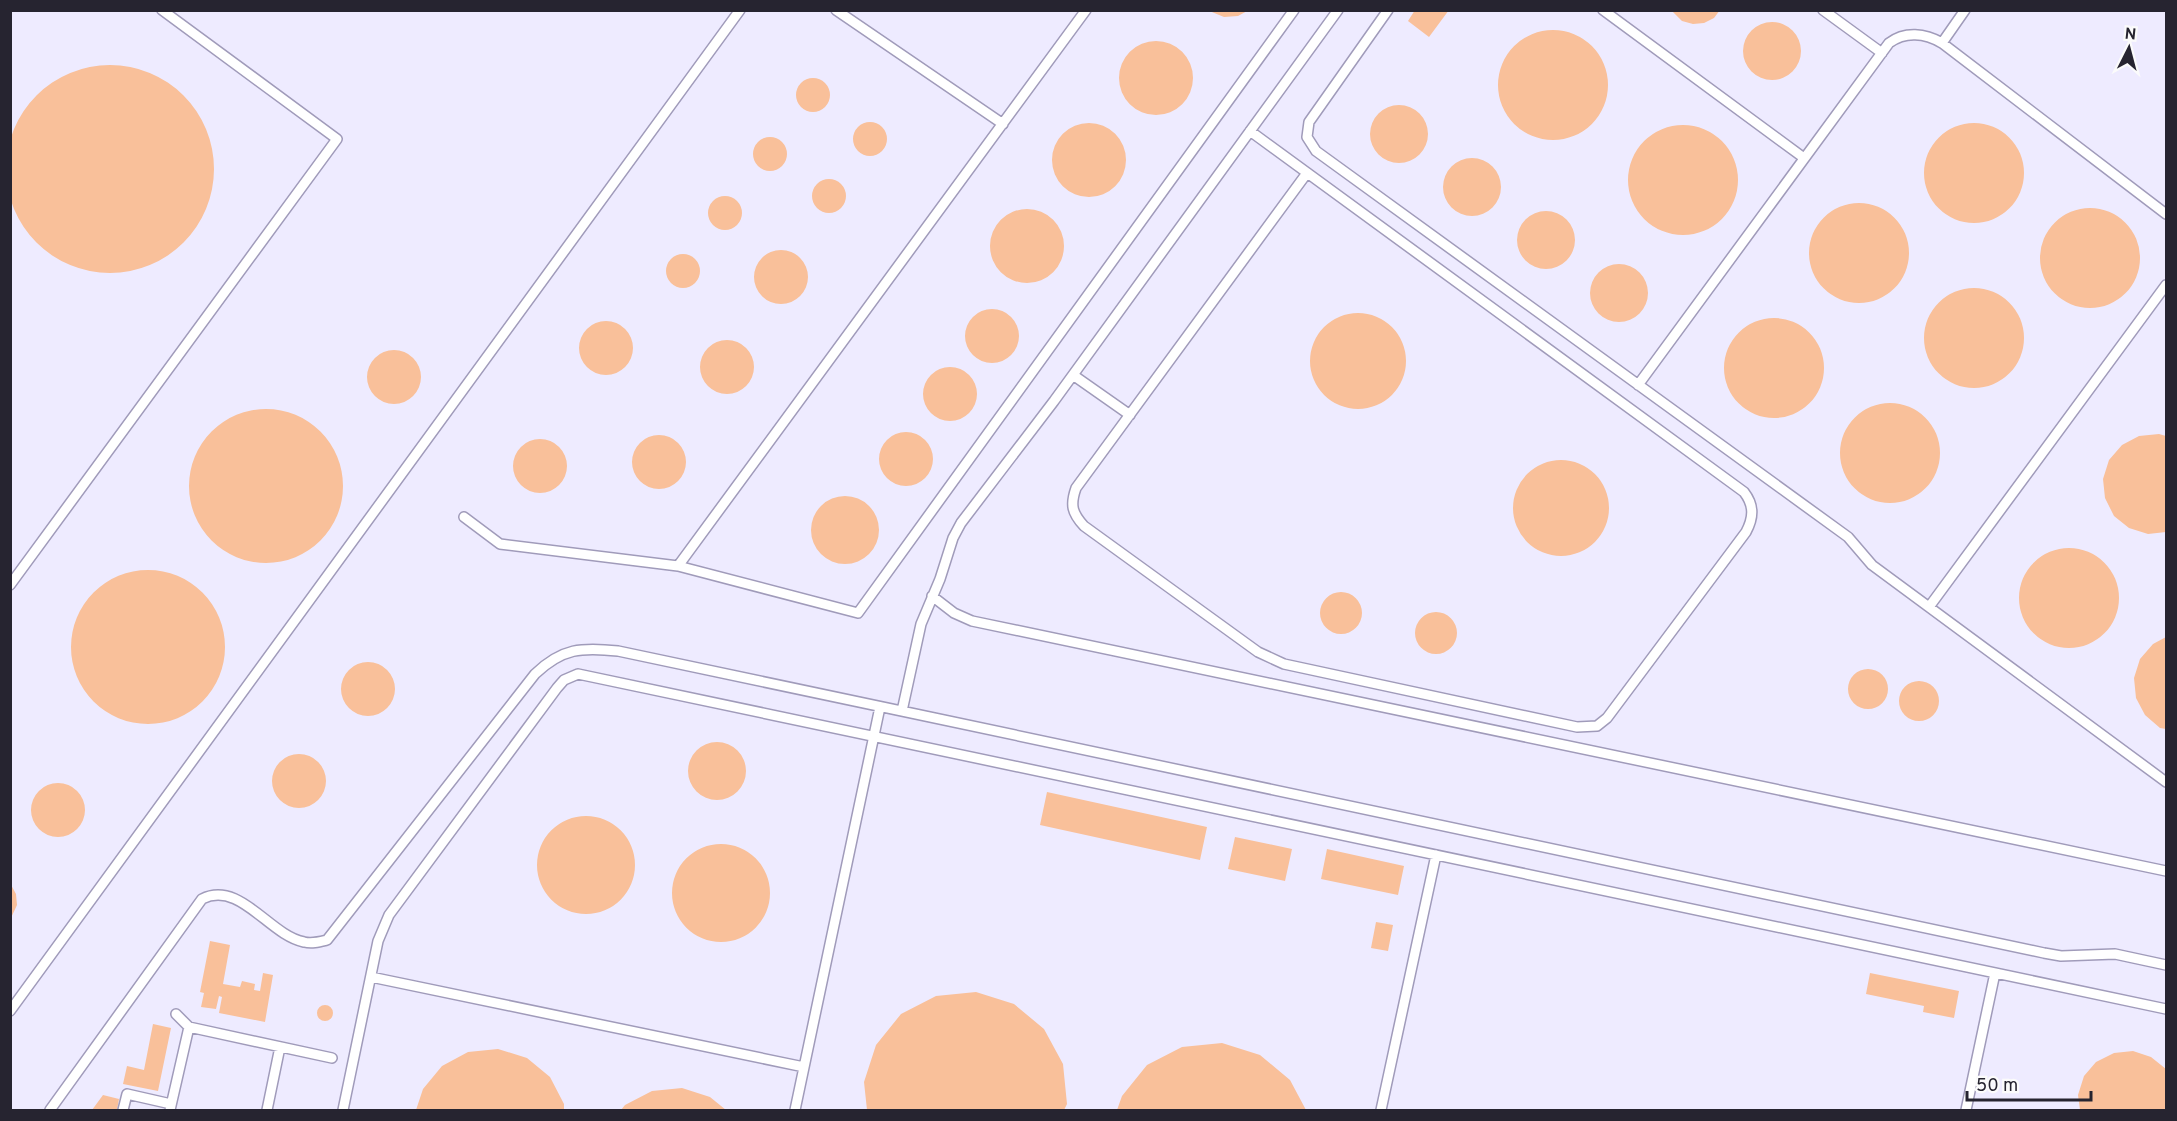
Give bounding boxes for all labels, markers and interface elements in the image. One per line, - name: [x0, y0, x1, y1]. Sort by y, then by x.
- north arrow: [2099, 18, 2159, 78]
- text: N: [2124, 25, 2137, 46]
- scale bar: [1967, 1064, 2092, 1102]
- text: 50 m: [1976, 1075, 2018, 1098]

